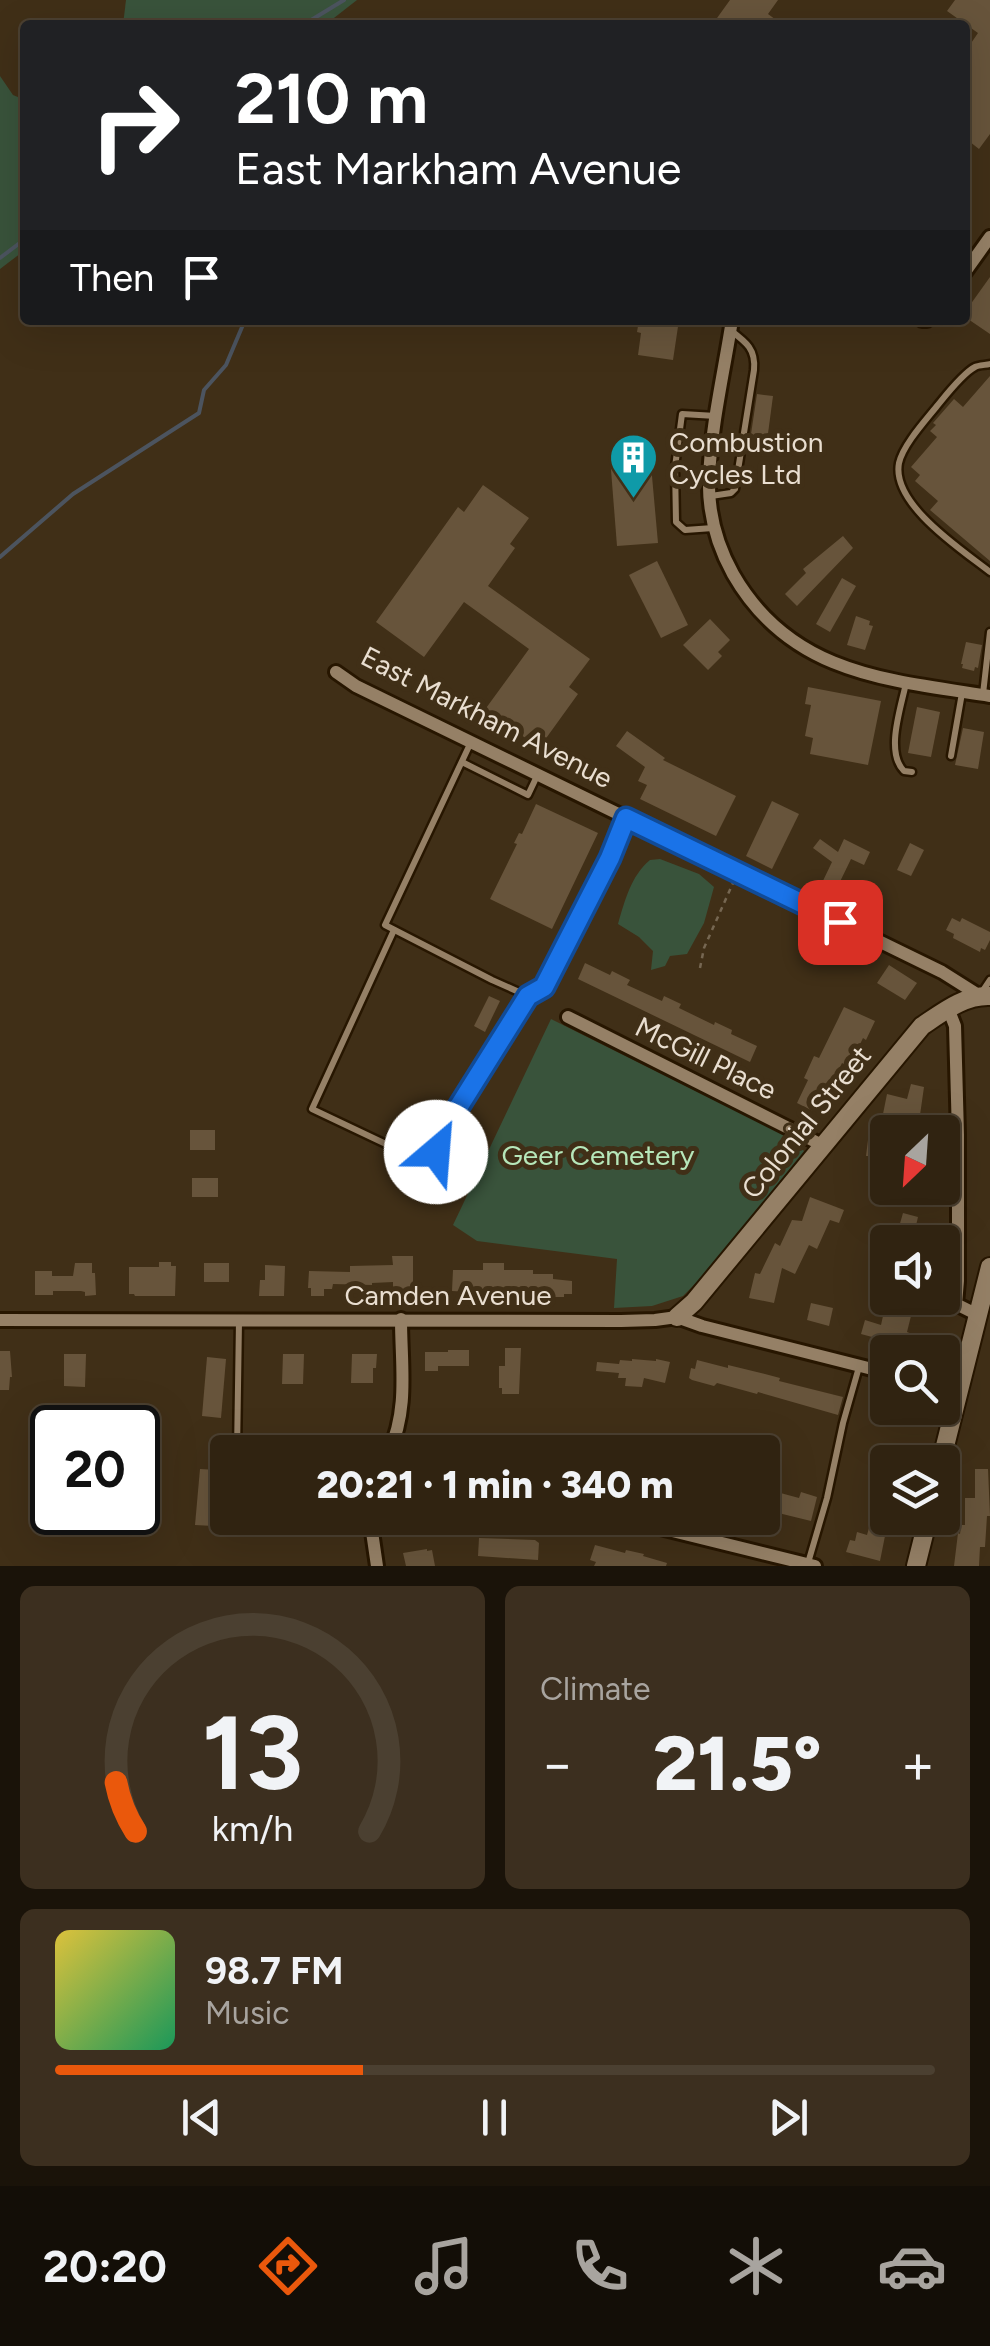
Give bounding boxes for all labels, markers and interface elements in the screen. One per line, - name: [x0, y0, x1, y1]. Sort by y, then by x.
- text: 210 m: [235, 56, 428, 141]
- icon: right: [70, 60, 200, 190]
- text: East Markham Avenue: [235, 141, 681, 195]
- icon: arrive: [174, 250, 229, 305]
- text: Then: [70, 255, 154, 301]
- place label: Combustion Cycles Ltd: [669, 425, 823, 491]
- building icon: Combustion Cycles Ltd: [608, 432, 660, 500]
- street label: East Markham Avenue: [356, 639, 618, 795]
- pin: [798, 880, 883, 965]
- icon: arrive: [813, 895, 868, 950]
- street label: McGill Place: [630, 1009, 782, 1107]
- street label: Colonial Street: [734, 1039, 878, 1205]
- position arrow: [384, 1100, 488, 1204]
- north arrow: [870, 1115, 960, 1205]
- map controls: [870, 1115, 960, 1535]
- park label: Geer Cemetery: [502, 1138, 695, 1172]
- button: sound: [870, 1225, 960, 1315]
- street label: Camden Avenue: [344, 1278, 552, 1312]
- button: search: [870, 1335, 960, 1425]
- speed limit sign: 20: [30, 1405, 160, 1535]
- button: layers: [870, 1445, 960, 1535]
- text: 20:21 · 1 min · 340 m: [316, 1462, 674, 1508]
- text: Climate: [540, 1670, 651, 1708]
- text: 13: [202, 1690, 303, 1815]
- text: 21.5°: [653, 1719, 822, 1809]
- text: −: [540, 1731, 574, 1797]
- text: +: [901, 1731, 935, 1797]
- text: km/h: [212, 1807, 293, 1850]
- text: 98.7 FM: [205, 1948, 344, 1994]
- text: Music: [205, 1994, 290, 2032]
- icon: previous: [174, 2090, 229, 2145]
- icon: pause: [467, 2090, 522, 2145]
- icon: next: [761, 2090, 816, 2145]
- icon: directions: [253, 2231, 323, 2301]
- icon: music: [409, 2231, 479, 2301]
- icon: phone: [565, 2231, 635, 2301]
- icon: climate: [721, 2231, 791, 2301]
- icon: car: [877, 2231, 947, 2301]
- text: 20:20: [43, 2239, 167, 2293]

